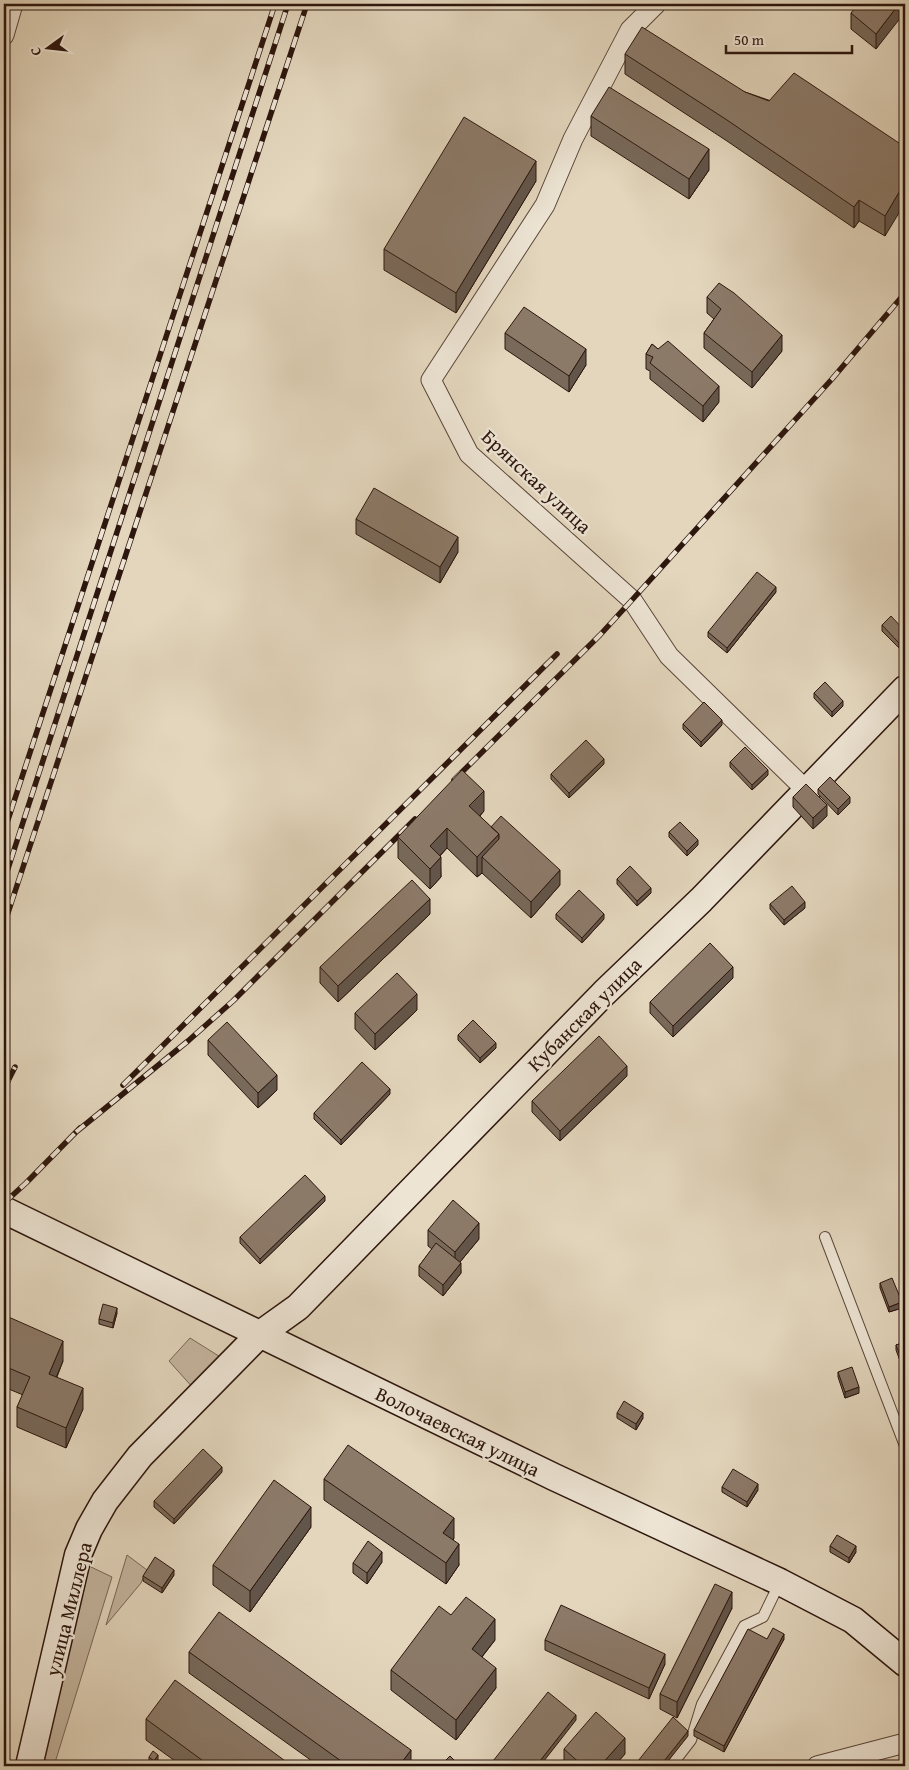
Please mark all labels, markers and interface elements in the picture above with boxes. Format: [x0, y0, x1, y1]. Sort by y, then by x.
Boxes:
north arrow [22, 22, 72, 72]
scale bar [726, 22, 853, 54]
text: 50 m [734, 29, 765, 50]
text: С [25, 45, 46, 58]
street label: Брянская улица [475, 422, 599, 540]
street label: Кубанская улица [520, 950, 648, 1078]
street label: Волочаевская улица [371, 1379, 545, 1484]
street label: улица Миллера [37, 1538, 99, 1680]

